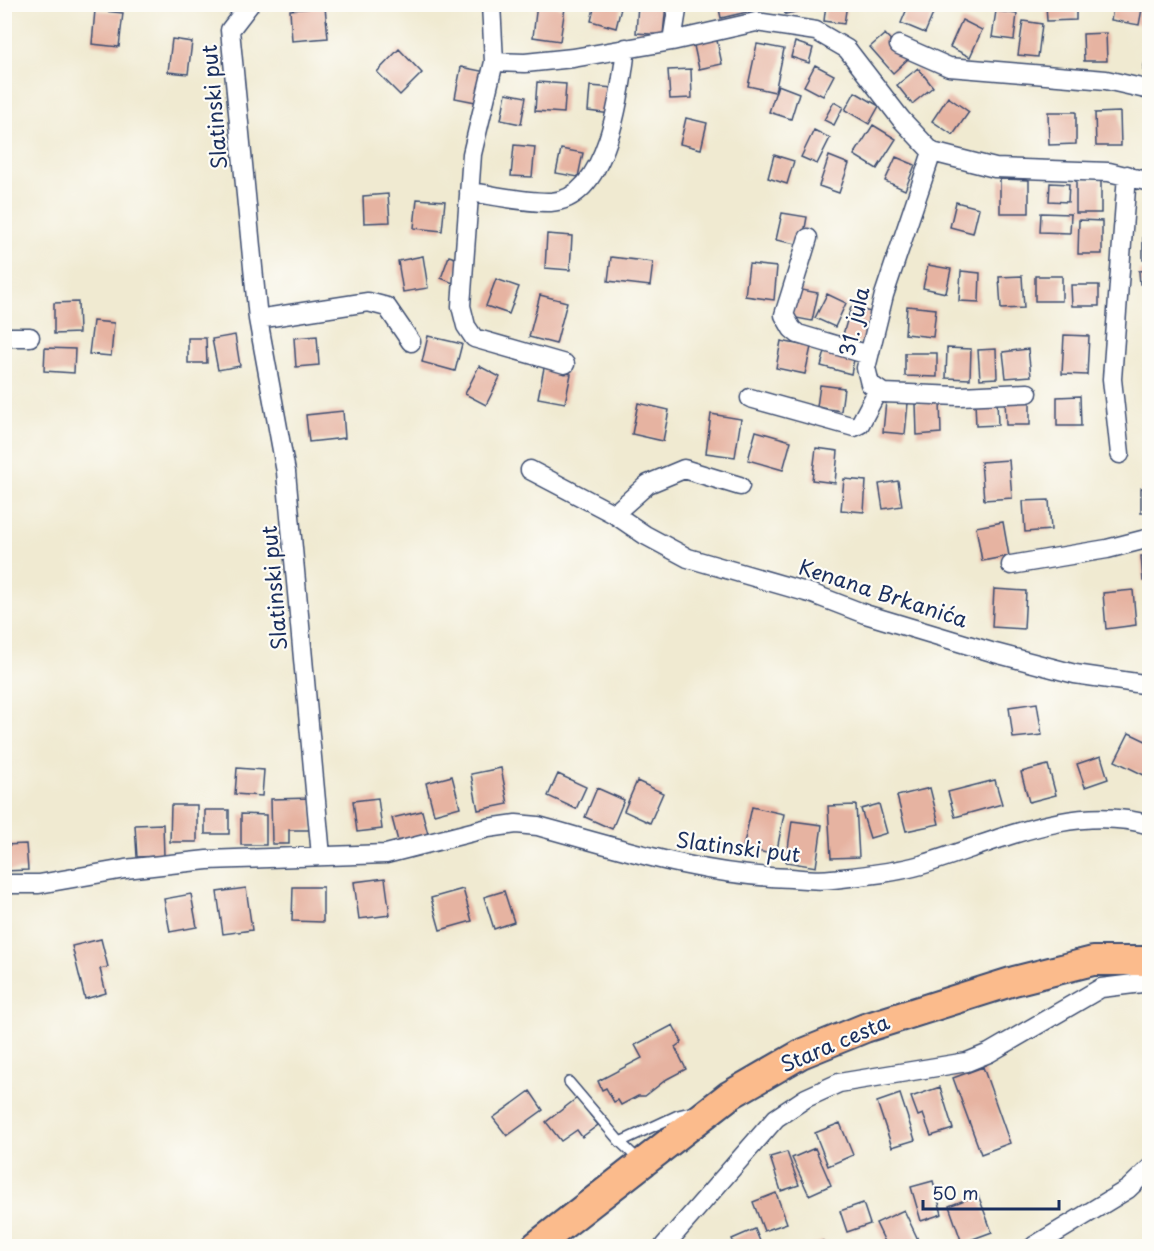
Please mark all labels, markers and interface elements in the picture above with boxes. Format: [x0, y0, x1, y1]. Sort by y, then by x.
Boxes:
street label: Slatinski put [192, 43, 234, 171]
street label: 31. jula [829, 283, 877, 360]
street label: Slatinski put [252, 524, 294, 652]
street label: Kenana Brkanića [795, 550, 973, 635]
street label: Slatinski put [674, 822, 802, 870]
street label: Stara cesta [775, 1004, 895, 1080]
scale bar [923, 1173, 1060, 1211]
text: 50 m [932, 1179, 979, 1206]

